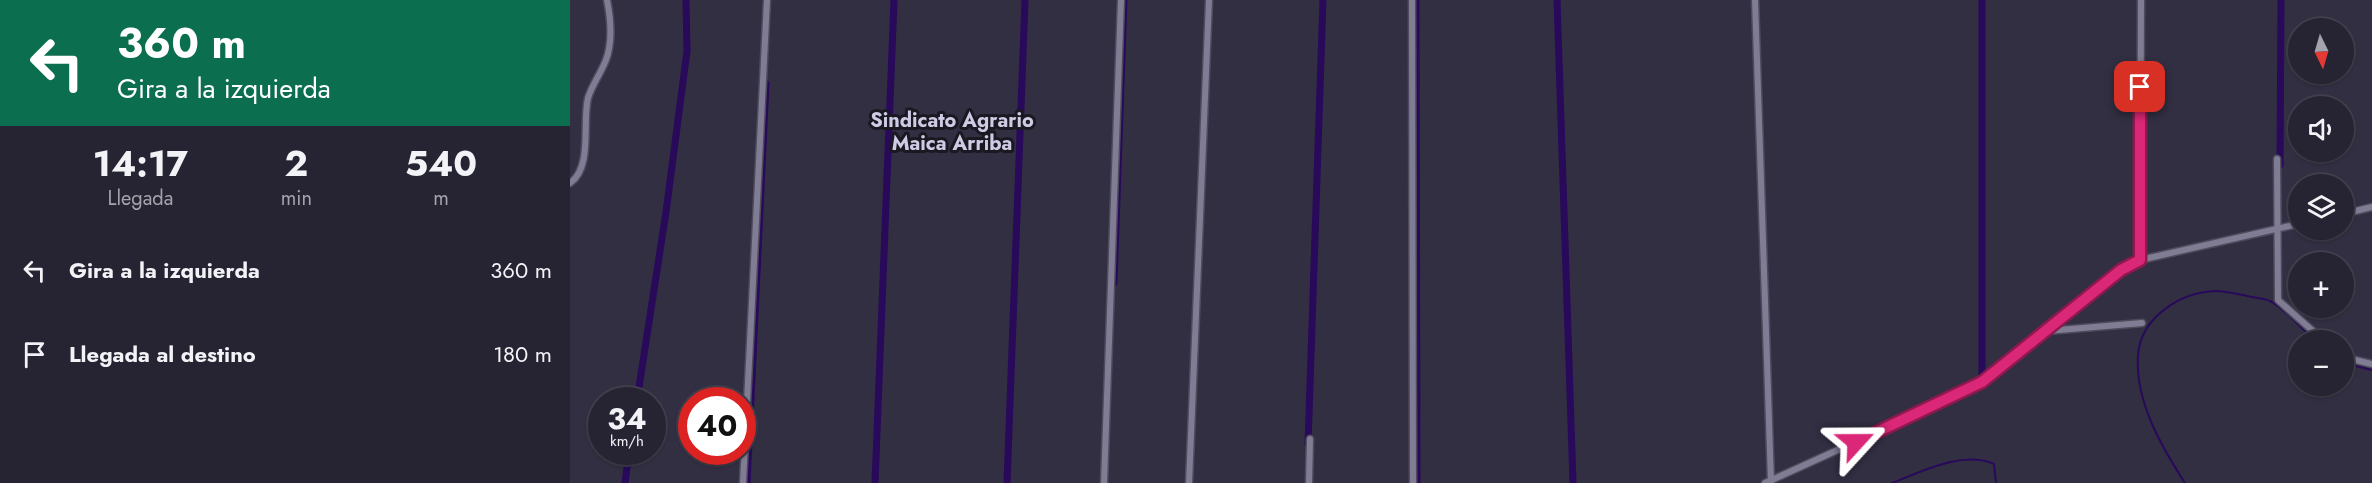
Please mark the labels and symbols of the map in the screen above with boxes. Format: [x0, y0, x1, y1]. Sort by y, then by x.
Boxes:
north arrow [2288, 18, 2354, 84]
pin [2114, 61, 2165, 112]
district label: Sindicato Agrario Maica Arriba [870, 106, 1034, 158]
speed limit sign: 40 [678, 387, 756, 465]
position arrow [1824, 410, 1888, 474]

